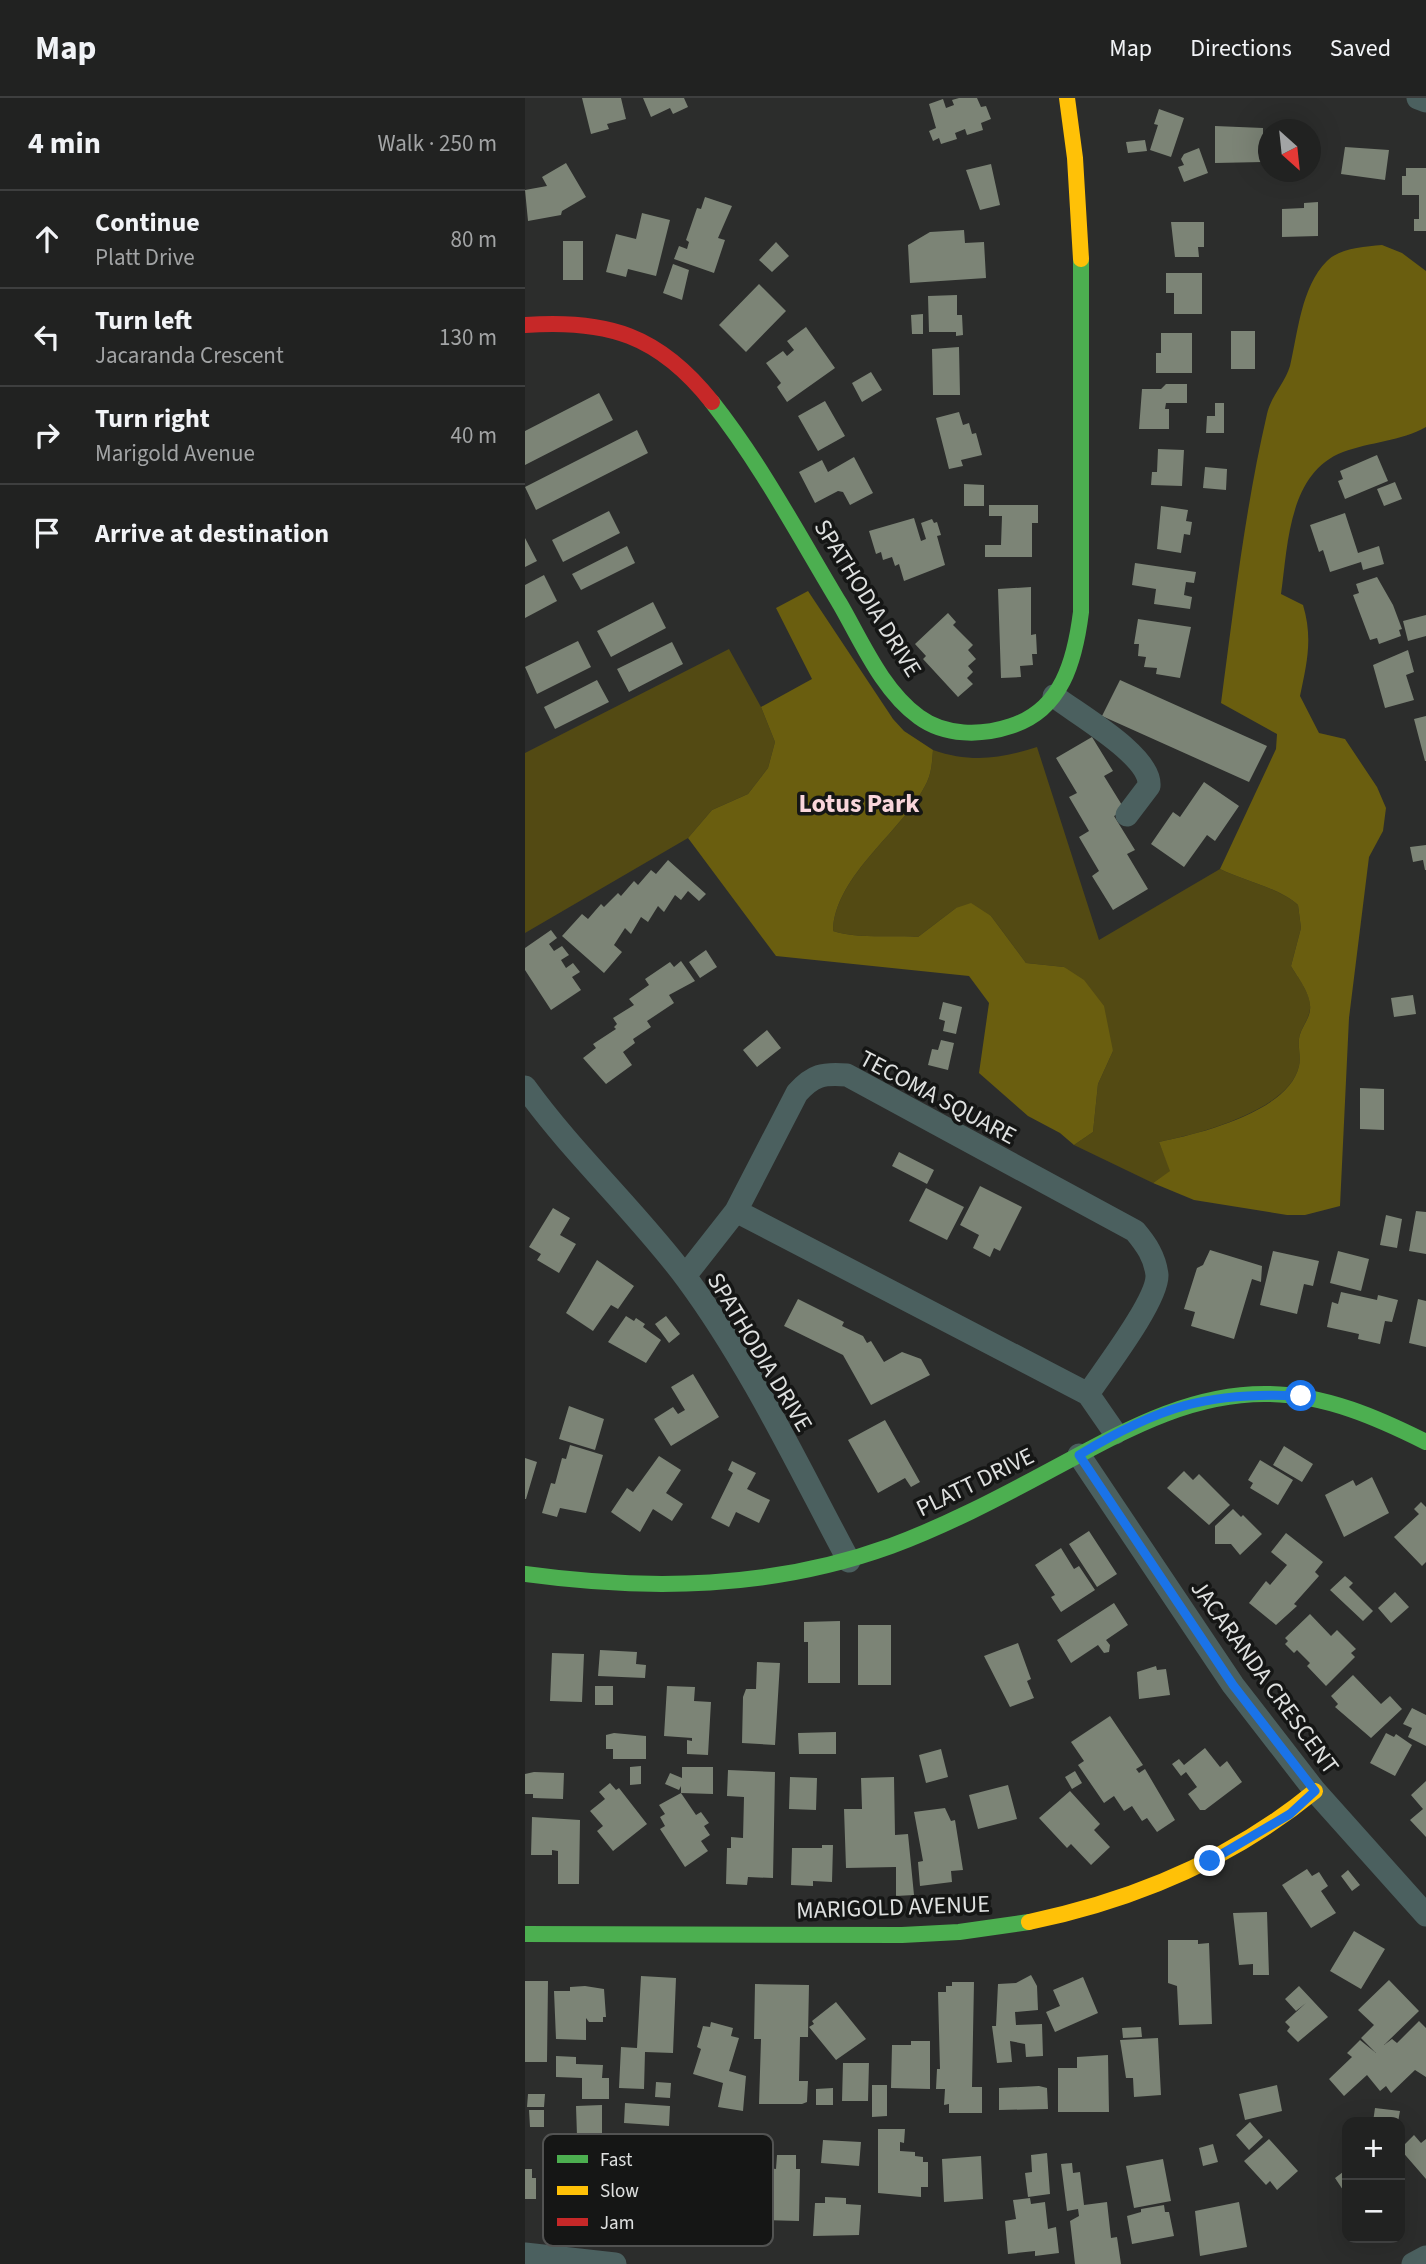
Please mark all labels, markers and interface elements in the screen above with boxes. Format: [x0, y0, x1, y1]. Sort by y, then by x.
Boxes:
text: Map [35, 25, 96, 72]
text: Map [1109, 31, 1152, 66]
text: Directions [1190, 31, 1292, 66]
text: Saved [1330, 31, 1391, 66]
north arrow [1258, 119, 1321, 182]
text: 4 min [28, 122, 101, 165]
text: Walk · 250 m [378, 127, 497, 160]
text: Continue [95, 204, 200, 241]
icon: ahead [28, 220, 66, 258]
text: 80 m [450, 223, 497, 256]
text: Platt Drive [95, 241, 195, 274]
text: Turn left [95, 302, 192, 339]
icon: left [28, 318, 66, 356]
text: 130 m [439, 321, 497, 354]
text: Jacaranda Crescent [95, 339, 284, 372]
text: Turn right [95, 400, 210, 437]
icon: right [28, 416, 66, 454]
text: 40 m [450, 419, 497, 452]
text: Marigold Avenue [95, 437, 255, 470]
street label: SPATHODIA DRIVE [805, 513, 930, 684]
icon: arrive [28, 514, 66, 552]
text: Arrive at destination [95, 515, 329, 552]
district label: Lotus Park [798, 785, 920, 822]
street label: TECOMA SQUARE [853, 1041, 1022, 1153]
street label: SPATHODIA DRIVE [698, 1266, 821, 1438]
route start [1285, 1380, 1316, 1411]
street label: PLATT DRIVE [910, 1439, 1040, 1526]
street label: JACARANDA CRESCENT [1182, 1573, 1347, 1782]
route end [1194, 1845, 1225, 1876]
street label: MARIGOLD AVENUE [796, 1887, 990, 1928]
map controls [1342, 2117, 1405, 2243]
button: + [1342, 2117, 1405, 2180]
legend [543, 2134, 773, 2246]
text: Fast [600, 2147, 633, 2174]
text: Slow [600, 2178, 639, 2205]
button: − [1342, 2180, 1405, 2243]
text: Jam [600, 2210, 634, 2237]

